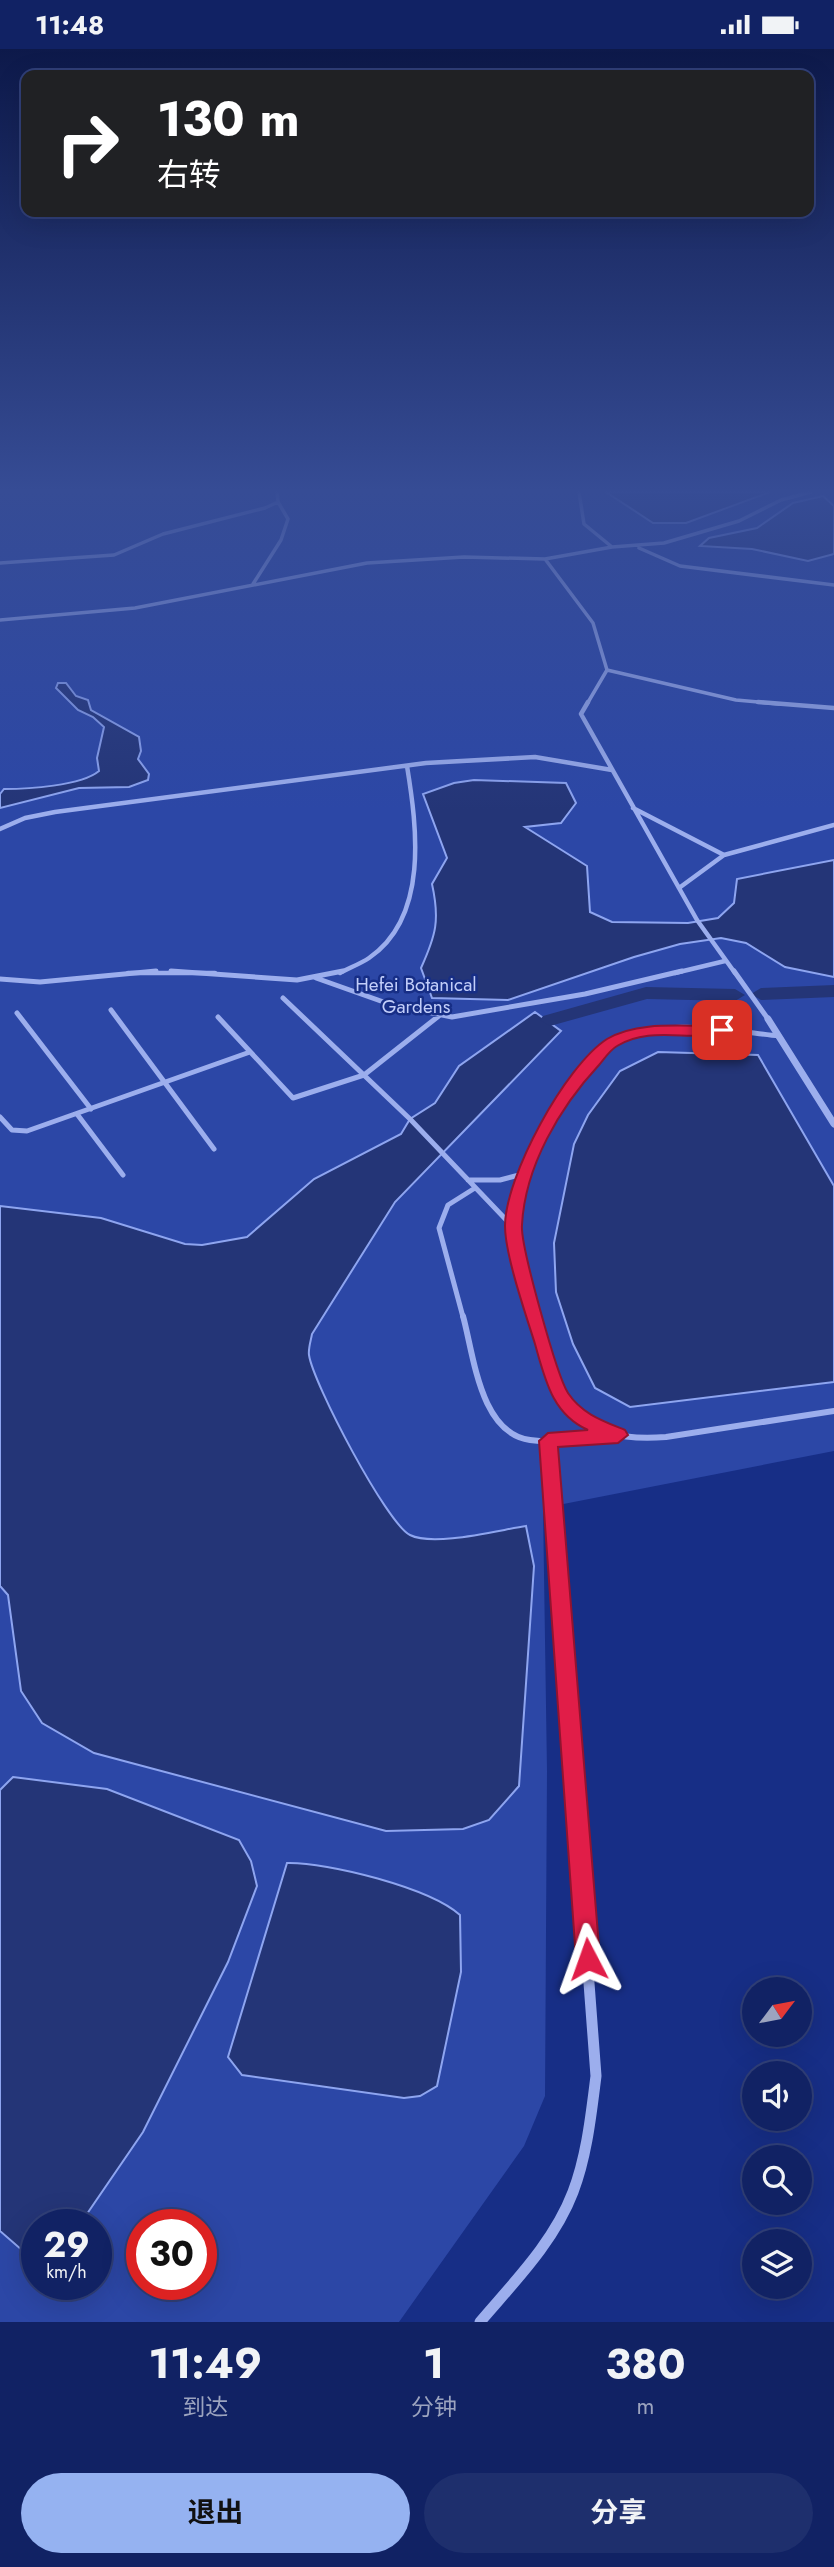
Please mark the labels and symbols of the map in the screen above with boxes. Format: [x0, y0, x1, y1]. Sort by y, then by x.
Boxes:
park label: Hefei Botanical Gardens [355, 971, 477, 1020]
pin [692, 1000, 752, 1060]
position arrow [551, 1922, 625, 1996]
north arrow [742, 1977, 812, 2047]
speed limit sign: 30 [126, 2209, 217, 2300]

